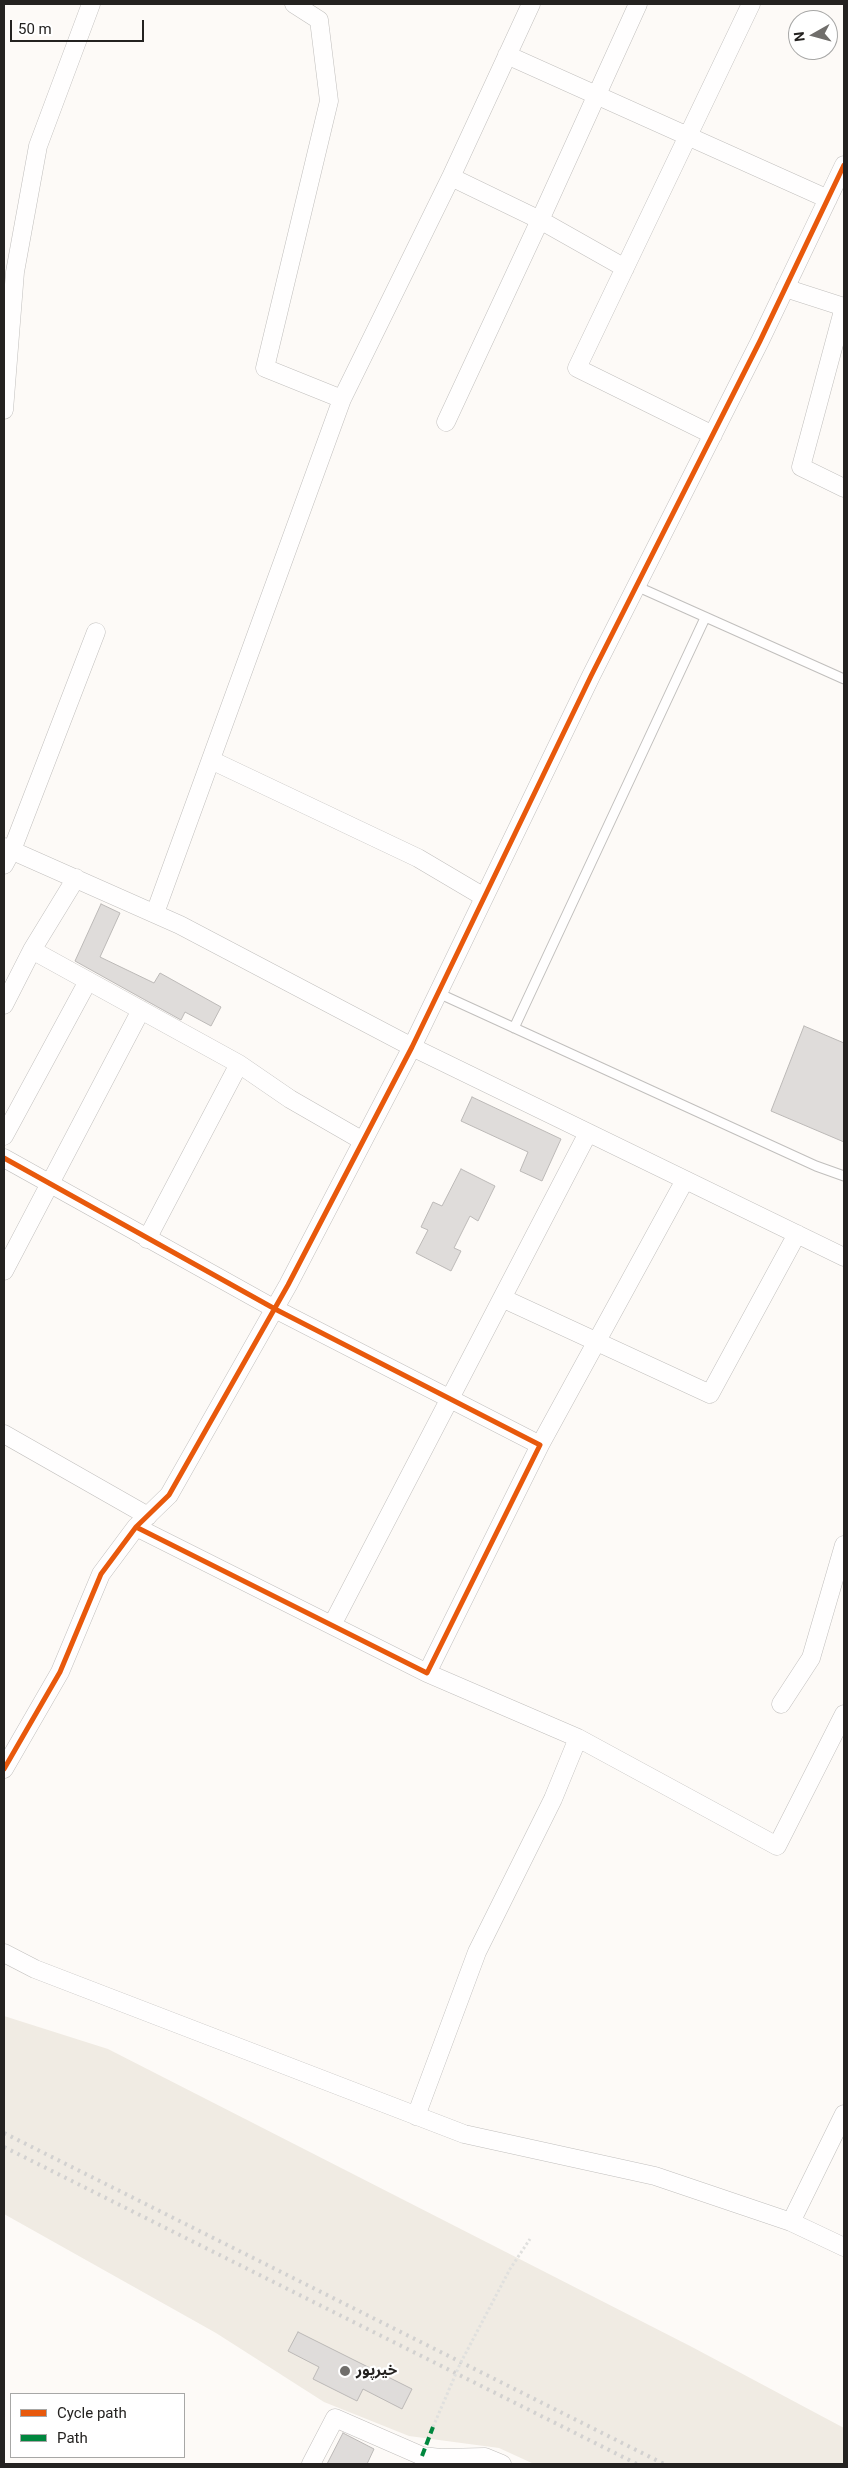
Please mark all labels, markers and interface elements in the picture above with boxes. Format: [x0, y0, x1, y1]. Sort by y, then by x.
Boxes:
scale bar [12, 10, 146, 42]
north arrow [788, 10, 838, 60]
text: 50 m [18, 20, 52, 38]
text: N [791, 31, 808, 43]
place label: خیرپور [356, 2362, 397, 2380]
marker: خیرپور [338, 2364, 352, 2378]
legend [10, 2393, 185, 2458]
text: Cycle path [57, 2404, 127, 2422]
text: Path [57, 2429, 88, 2447]

